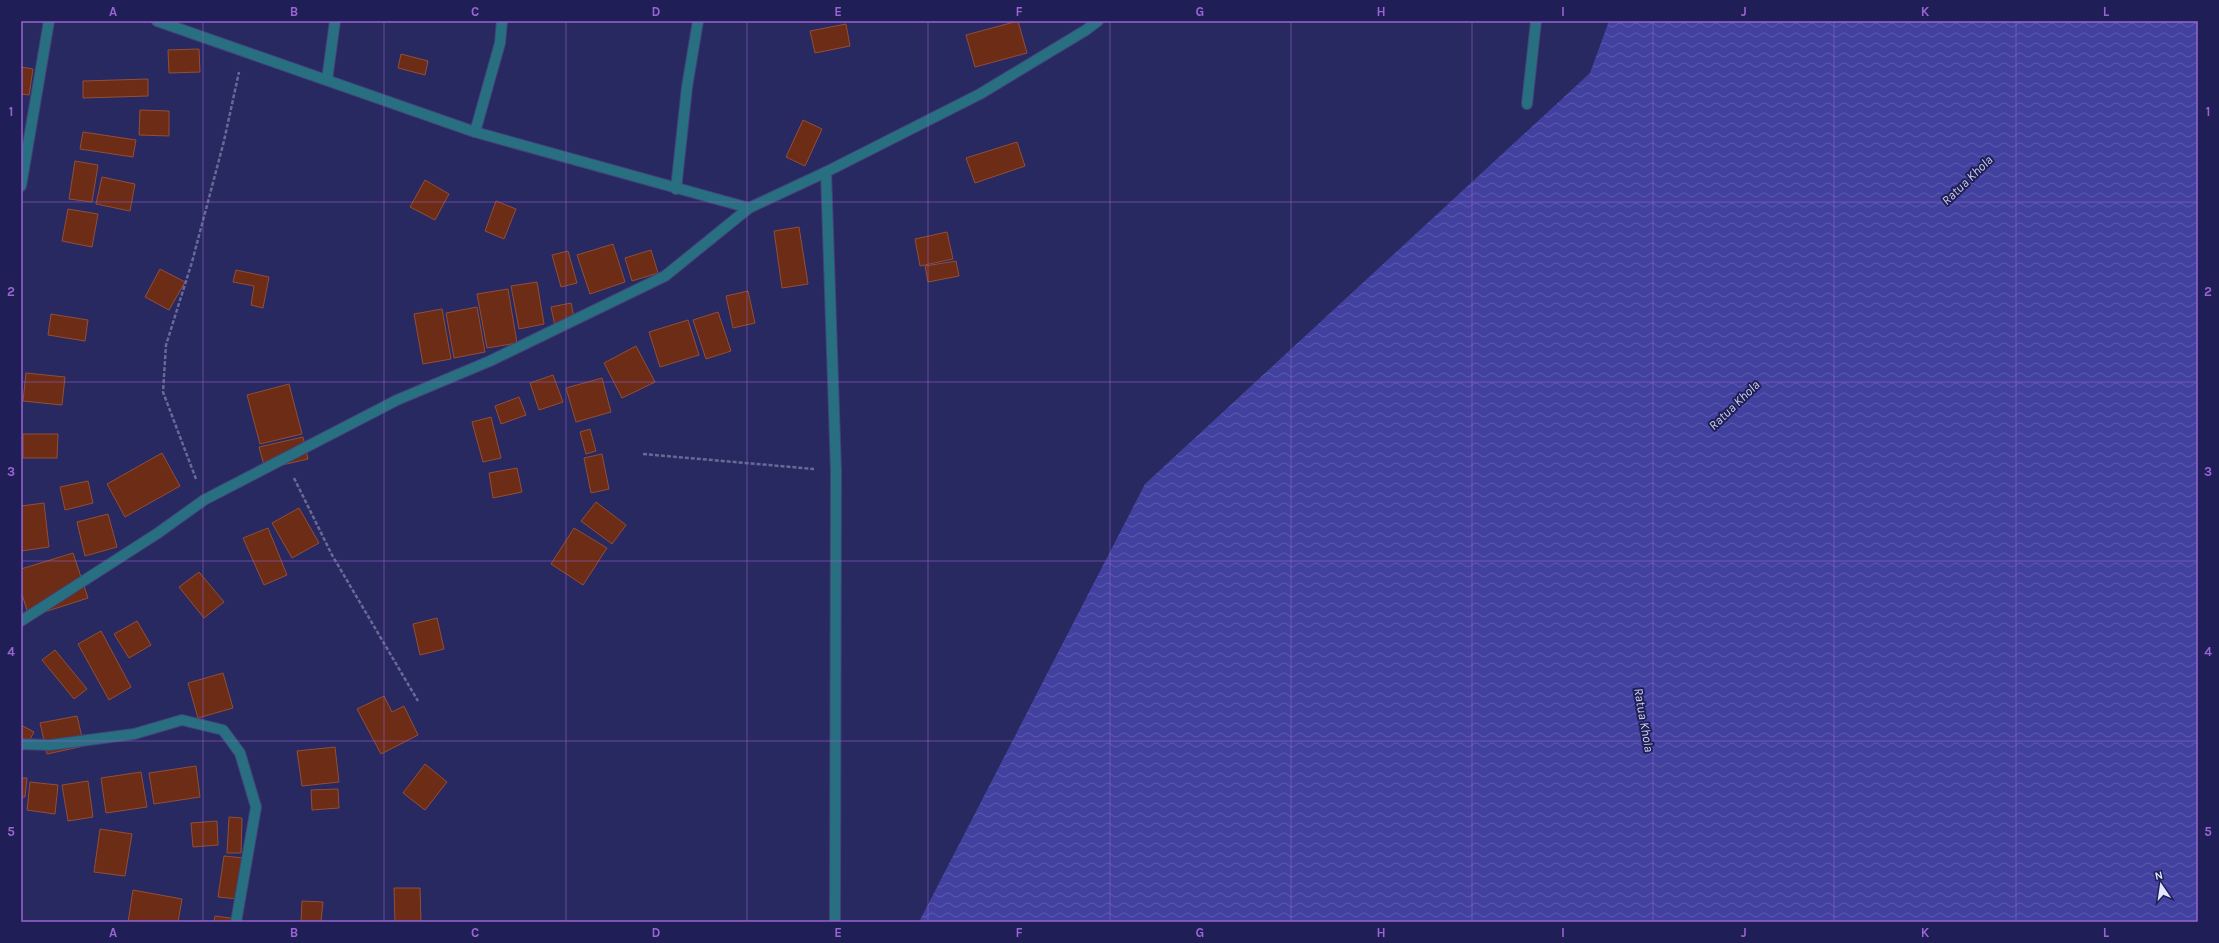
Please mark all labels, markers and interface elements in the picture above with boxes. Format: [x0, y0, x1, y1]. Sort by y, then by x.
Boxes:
text: A [109, 4, 117, 19]
text: B [290, 4, 298, 19]
text: C [471, 4, 479, 19]
text: D [652, 4, 661, 19]
text: E [834, 4, 842, 19]
text: F [1015, 4, 1023, 19]
text: G [1196, 4, 1204, 19]
text: H [1376, 4, 1386, 19]
text: I [1561, 4, 1565, 19]
text: J [1741, 4, 1747, 19]
text: K [1921, 4, 1930, 19]
text: L [2103, 4, 2110, 19]
text: 1 [9, 104, 13, 119]
text: 1 [2206, 104, 2210, 119]
water label: Ratua Khola [1938, 152, 1996, 208]
text: 2 [7, 284, 15, 299]
text: 2 [2204, 284, 2212, 299]
water label: Ratua Khola [1705, 377, 1763, 433]
text: 3 [7, 464, 15, 479]
text: 3 [2204, 464, 2212, 479]
text: 4 [7, 644, 15, 659]
text: 4 [2204, 644, 2212, 659]
water label: Ratua Khola [1631, 687, 1657, 754]
text: 5 [7, 824, 15, 839]
text: 5 [2204, 824, 2212, 839]
north arrow [2141, 865, 2181, 905]
text: N [2154, 869, 2164, 883]
text: A [109, 925, 117, 940]
text: B [290, 925, 298, 940]
text: C [471, 925, 479, 940]
text: D [652, 925, 661, 940]
text: E [834, 925, 842, 940]
text: F [1015, 925, 1023, 940]
text: G [1196, 925, 1204, 940]
text: H [1376, 925, 1386, 940]
text: I [1561, 925, 1565, 940]
text: J [1741, 925, 1747, 940]
text: K [1921, 925, 1930, 940]
text: L [2103, 925, 2110, 940]

